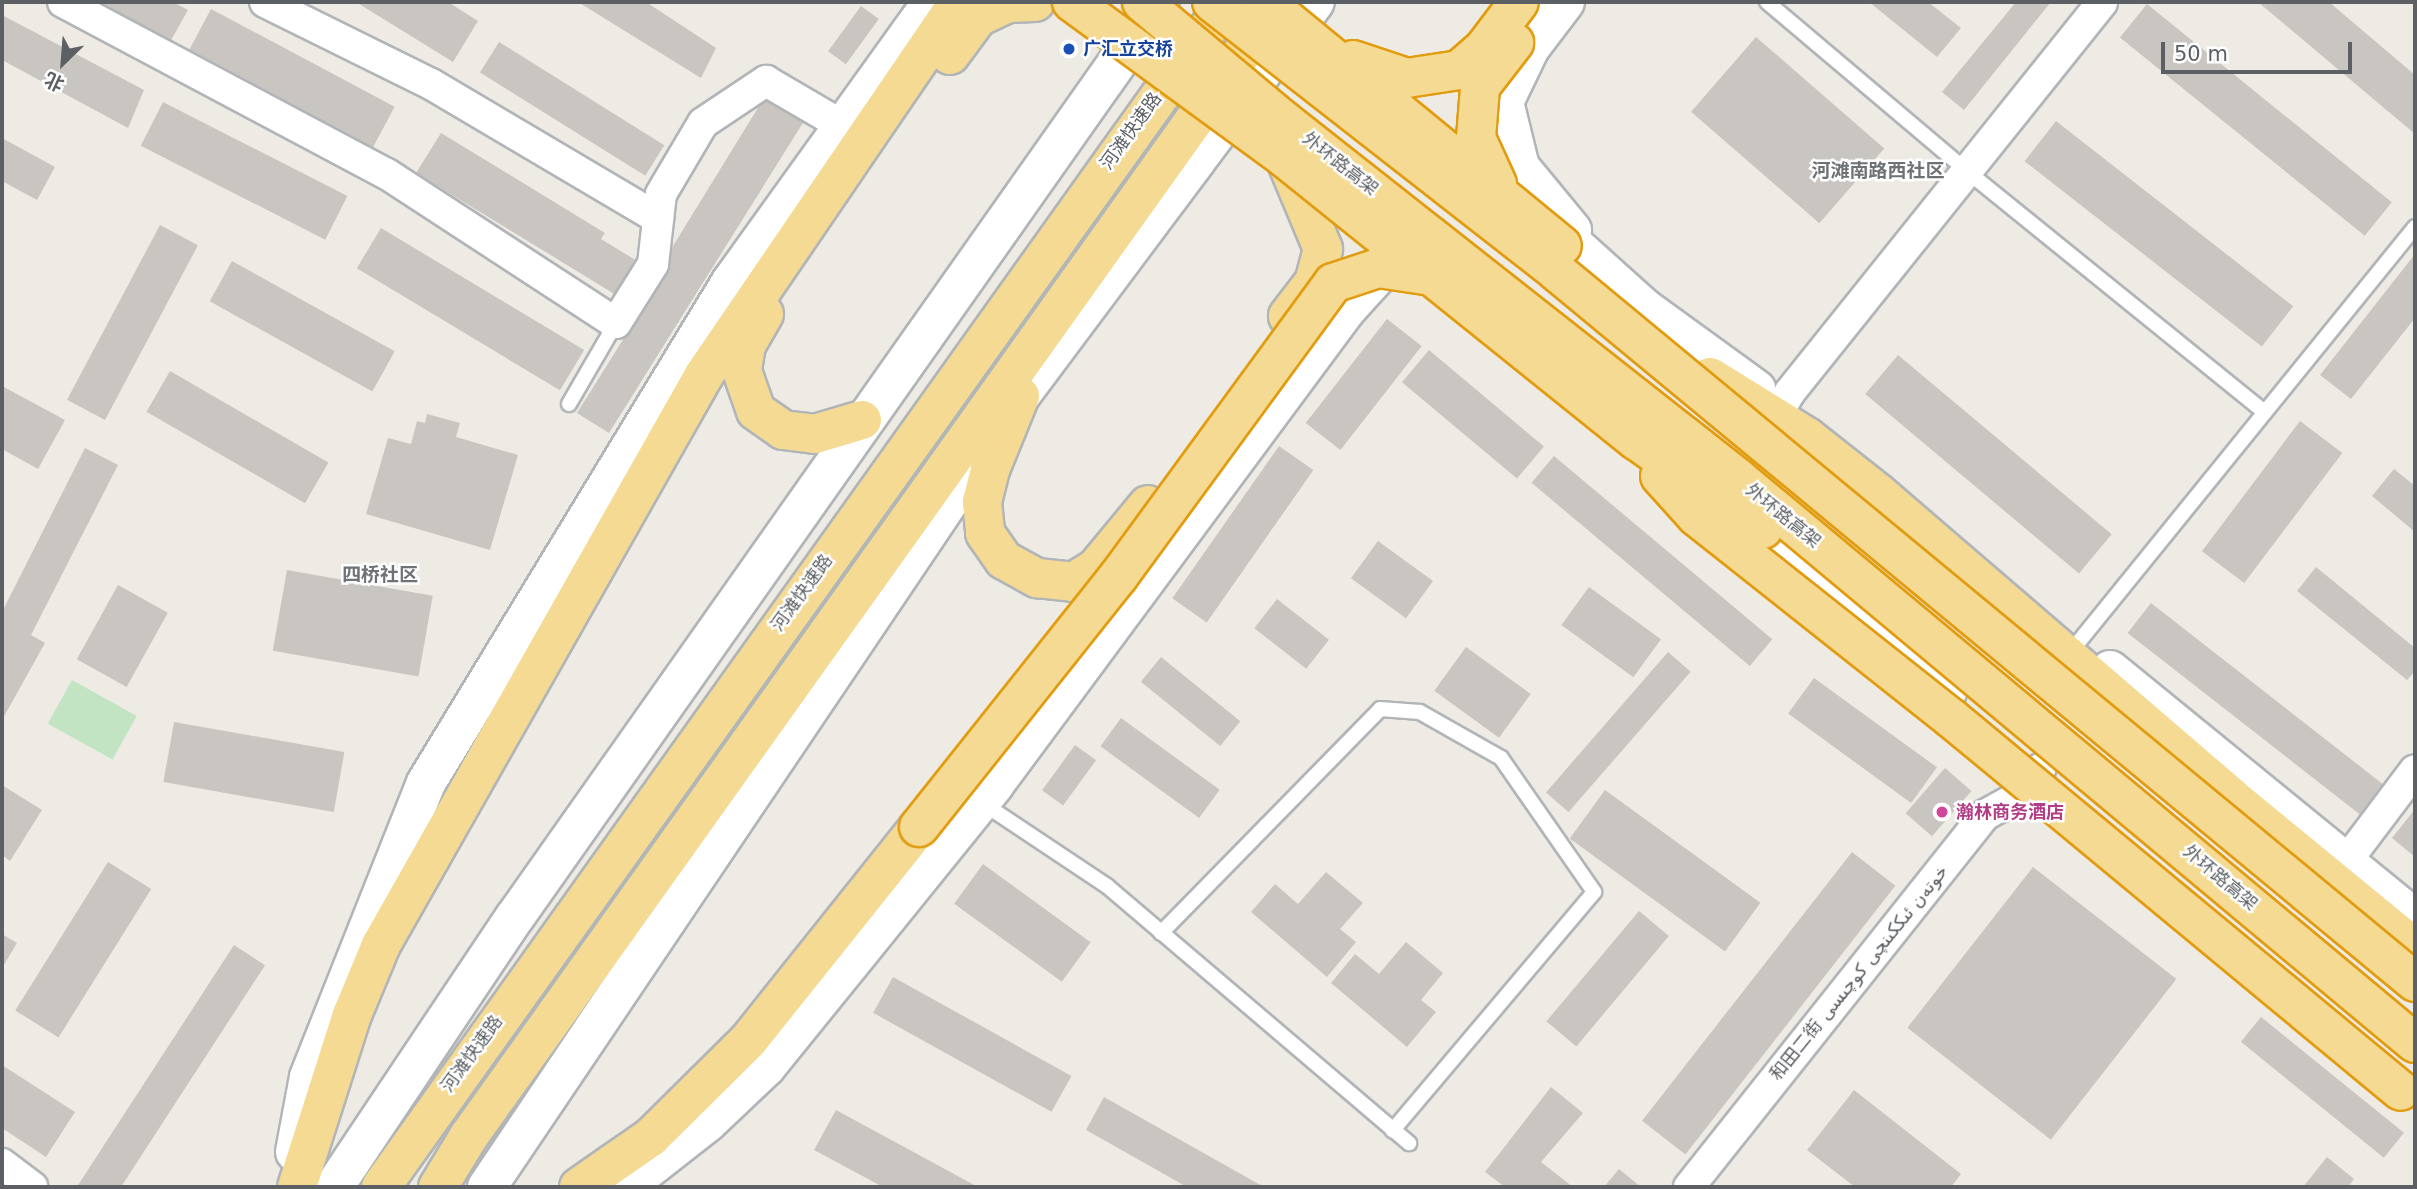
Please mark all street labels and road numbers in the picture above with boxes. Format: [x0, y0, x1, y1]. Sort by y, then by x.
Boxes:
street label: 河滩快速路 [1096, 88, 1166, 174]
street label: 外环路高架 [1298, 128, 1382, 200]
street label: 外环路高架 [1741, 479, 1825, 553]
street label: 河滩快速路 [767, 550, 837, 636]
street label: 外环路高架 [2179, 841, 2261, 915]
street label: 和田二街 خوتەن ئىككىنچى كوچىسى [1765, 861, 1953, 1085]
street label: 河滩快速路 [437, 1011, 507, 1097]

